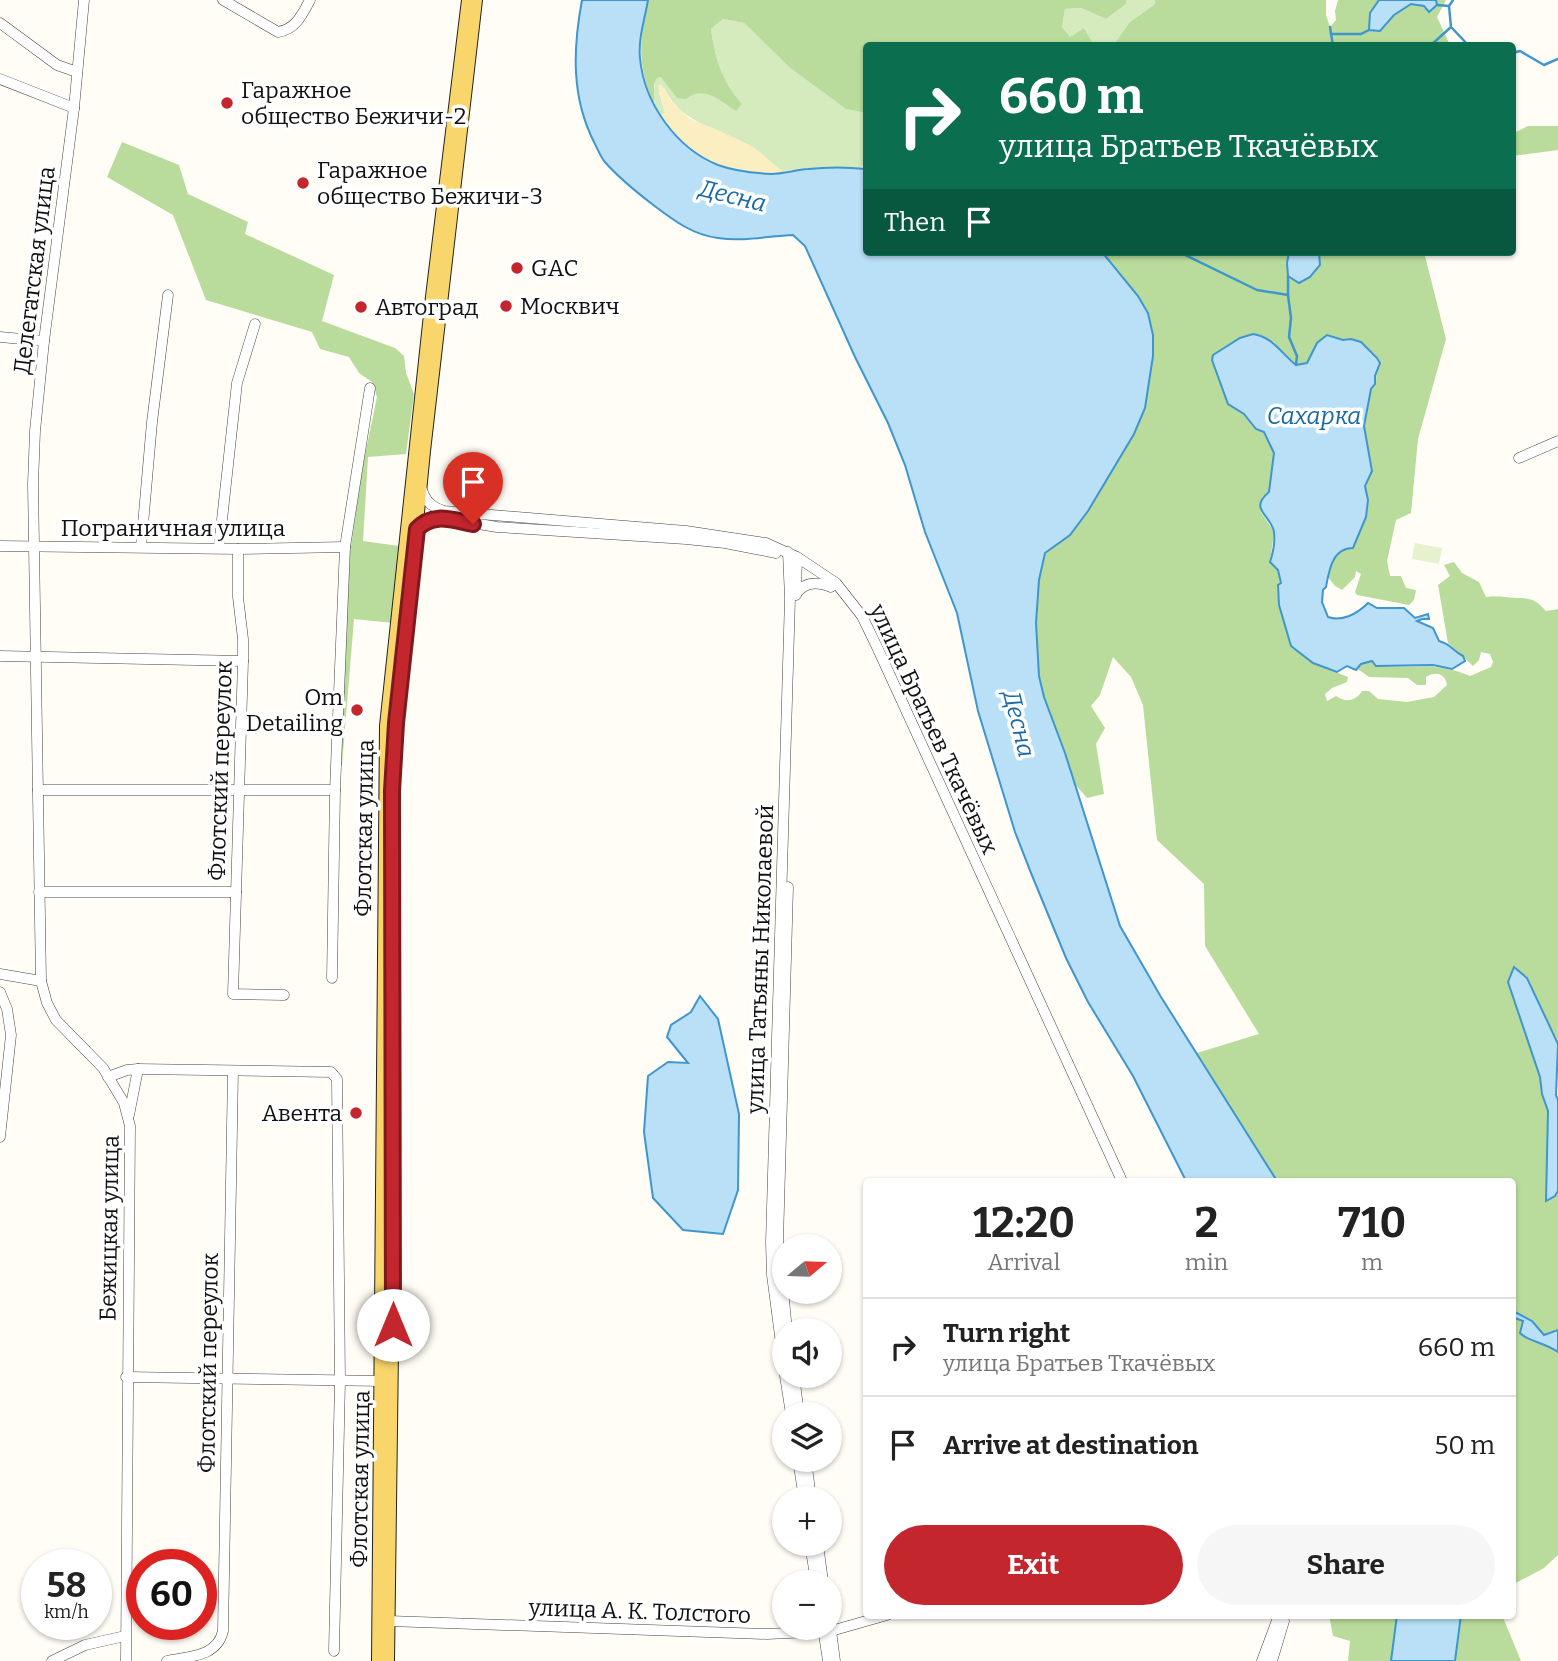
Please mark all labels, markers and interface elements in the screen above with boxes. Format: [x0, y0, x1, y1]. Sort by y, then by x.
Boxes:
text: 660 m [999, 67, 1144, 126]
icon: right [884, 70, 975, 161]
place label: Гаражное общество Бежичи-2 [241, 76, 466, 130]
marker: Гаражное общество Бежичи-2 [219, 95, 235, 111]
text: улица Братьев Ткачёвых [999, 127, 1378, 165]
place label: Гаражное общество Бежичи-3 [317, 156, 543, 210]
street label: Делегатская улица [7, 164, 61, 376]
water label: Десна [695, 174, 769, 218]
marker: Гаражное общество Бежичи-3 [295, 175, 311, 191]
icon: arrive [960, 203, 998, 241]
text: Then [884, 207, 946, 238]
place label: GAC [531, 254, 578, 282]
marker: GAC [509, 260, 525, 276]
place label: Москвич [520, 292, 620, 320]
place label: Автоград [375, 293, 479, 321]
marker: Москвич [498, 298, 514, 314]
marker: Автоград [353, 299, 369, 315]
water label: Сахарка [1267, 402, 1361, 430]
pin [443, 452, 503, 524]
icon: arrive [454, 463, 492, 501]
street label: Пограничная улица [61, 514, 286, 542]
street label: улица Братьев Ткачёвых [863, 599, 1004, 859]
street label: Флотский переулок [202, 660, 238, 882]
place label: Om Detailing [246, 683, 343, 737]
water label: Десна [997, 686, 1041, 760]
marker: Om Detailing [349, 702, 365, 718]
street label: Флотская улица [348, 739, 380, 917]
street label: улица Татьяны Николаевой [741, 804, 779, 1115]
place label: Авента [262, 1099, 342, 1127]
marker: Авента [348, 1105, 364, 1121]
street label: Бежицкая улица [93, 1134, 125, 1321]
text: 12:20 [973, 1198, 1075, 1248]
text: 2 [1195, 1198, 1218, 1248]
text: 710 [1338, 1198, 1406, 1248]
north arrow [772, 1234, 842, 1304]
map controls [772, 1234, 842, 1640]
text: Arrival [987, 1248, 1060, 1276]
text: min [1185, 1248, 1228, 1276]
text: m [1361, 1248, 1383, 1276]
street label: Флотский переулок [192, 1252, 224, 1473]
position arrow [356, 1288, 430, 1362]
button: sound [772, 1318, 842, 1388]
text: Turn right [943, 1318, 1070, 1349]
icon: right [884, 1328, 922, 1366]
text: 660 m [1418, 1332, 1495, 1363]
text: улица Братьев Ткачёвых [943, 1349, 1216, 1377]
street label: Флотская улица [344, 1390, 376, 1568]
button: layers [772, 1402, 842, 1472]
icon: arrive [884, 1426, 922, 1464]
text: Arrive at destination [943, 1430, 1198, 1461]
text: 50 m [1434, 1430, 1495, 1461]
button: + [772, 1486, 842, 1556]
button: Exit [884, 1525, 1183, 1605]
button: Share [1197, 1525, 1495, 1605]
speed limit sign: 60 [126, 1549, 217, 1640]
text: 58 [46, 1564, 87, 1606]
button: − [772, 1570, 842, 1640]
street label: улица А. К. Толстого [527, 1593, 752, 1629]
text: km/h [44, 1601, 89, 1623]

